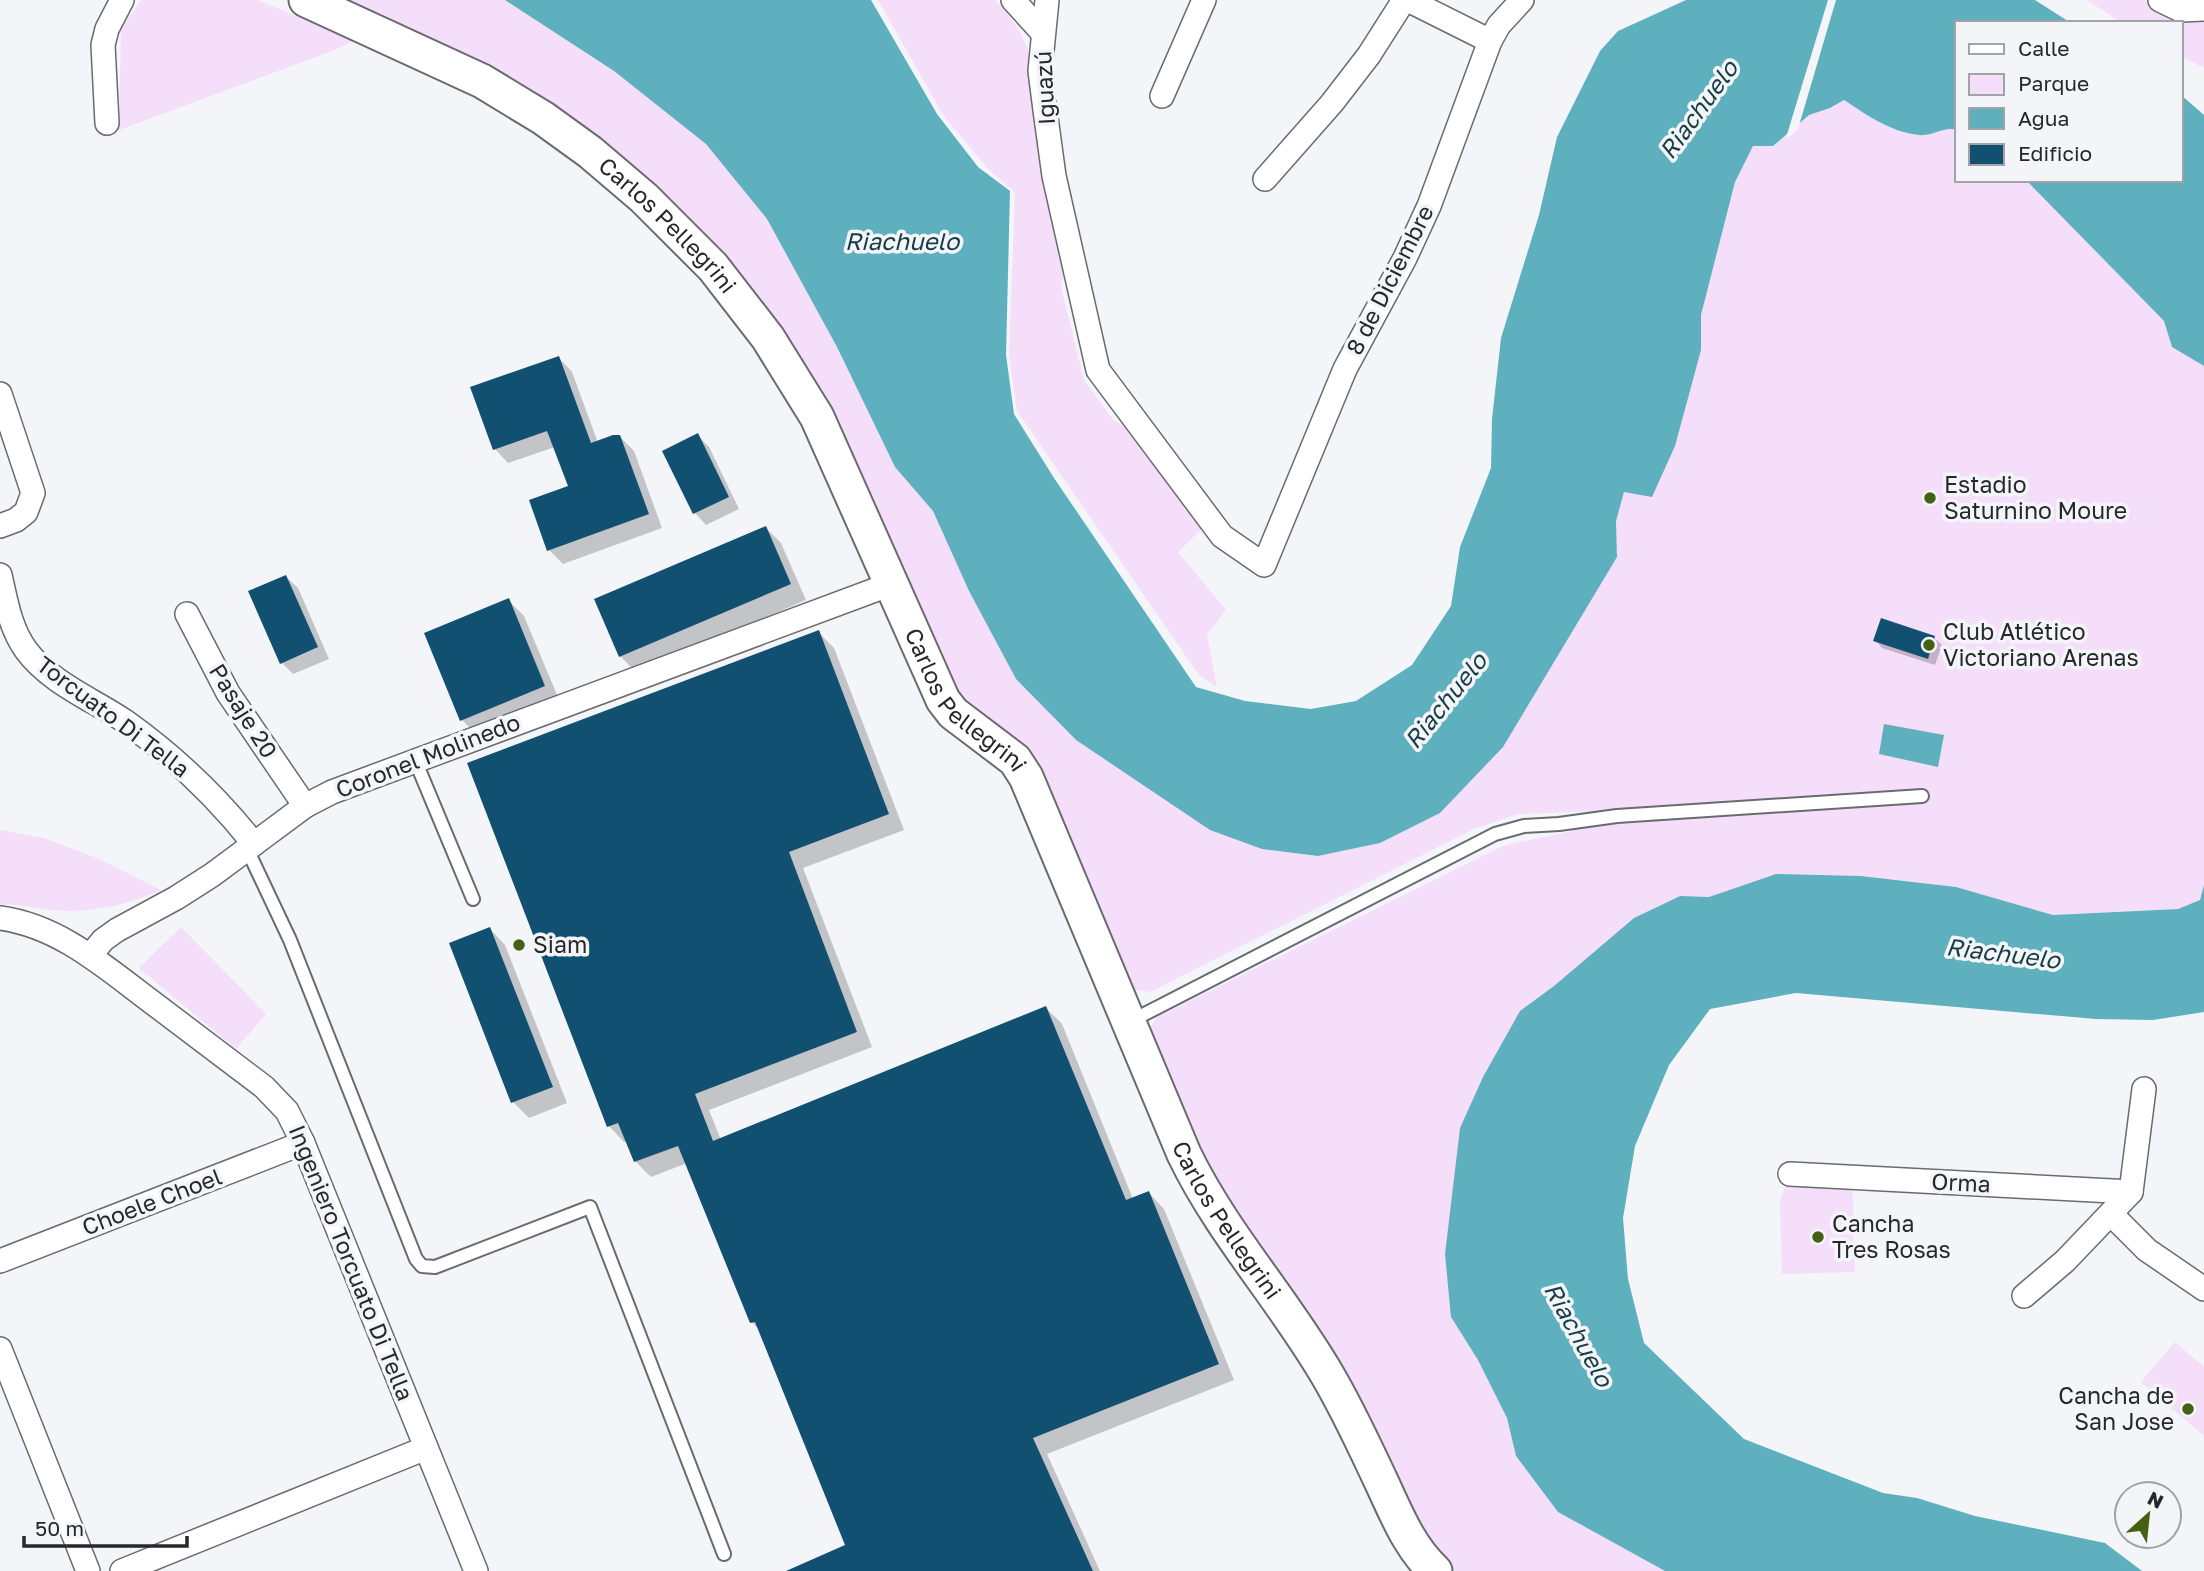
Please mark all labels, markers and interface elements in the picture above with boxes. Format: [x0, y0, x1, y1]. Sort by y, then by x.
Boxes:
legend [1955, 21, 2183, 182]
text: Calle [2018, 35, 2070, 61]
street label: Iguazú [1028, 50, 1060, 126]
water label: Riachuelo [1652, 53, 1744, 164]
text: Parque [2018, 70, 2089, 96]
text: Agua [2018, 105, 2069, 131]
text: Edificio [2018, 140, 2092, 166]
street label: Carlos Pellegrini [594, 151, 743, 298]
street label: 8 de Diciembre [1339, 200, 1439, 359]
water label: Riachuelo [845, 226, 961, 255]
place label: Estadio Saturnino Moure [1944, 470, 2127, 524]
marker: Estadio Saturnino Moure [1922, 490, 1938, 506]
place label: Club Atlético Victoriano Arenas [1943, 617, 2139, 671]
street label: Carlos Pellegrini [900, 623, 1033, 776]
marker: Club Atlético Victoriano Arenas [1921, 637, 1937, 653]
water label: Riachuelo [1398, 645, 1493, 754]
street label: Torcuato Di Tella [32, 650, 195, 783]
street label: Pasaje 20 [204, 658, 284, 763]
street label: Coronel Molinedo [332, 707, 524, 803]
place label: Siam [533, 930, 587, 958]
water label: Riachuelo [1945, 931, 2063, 974]
marker: Siam [511, 937, 527, 953]
street label: Ingeniero Torcuato Di Tella [284, 1121, 420, 1405]
street label: Carlos Pellegrini [1167, 1137, 1288, 1304]
street label: Choele Choel [78, 1162, 225, 1241]
street label: Orma [1931, 1166, 1991, 1198]
place label: Cancha Tres Rosas [1832, 1209, 1951, 1263]
marker: Cancha Tres Rosas [1810, 1229, 1826, 1245]
water label: Riachuelo [1539, 1277, 1621, 1393]
place label: Cancha de San Jose [2058, 1381, 2174, 1435]
marker: Cancha de San Jose [2180, 1401, 2196, 1417]
north arrow [2113, 1480, 2183, 1550]
text: N [2144, 1486, 2168, 1513]
scale bar [24, 1504, 187, 1548]
text: 50 m [35, 1515, 84, 1541]

